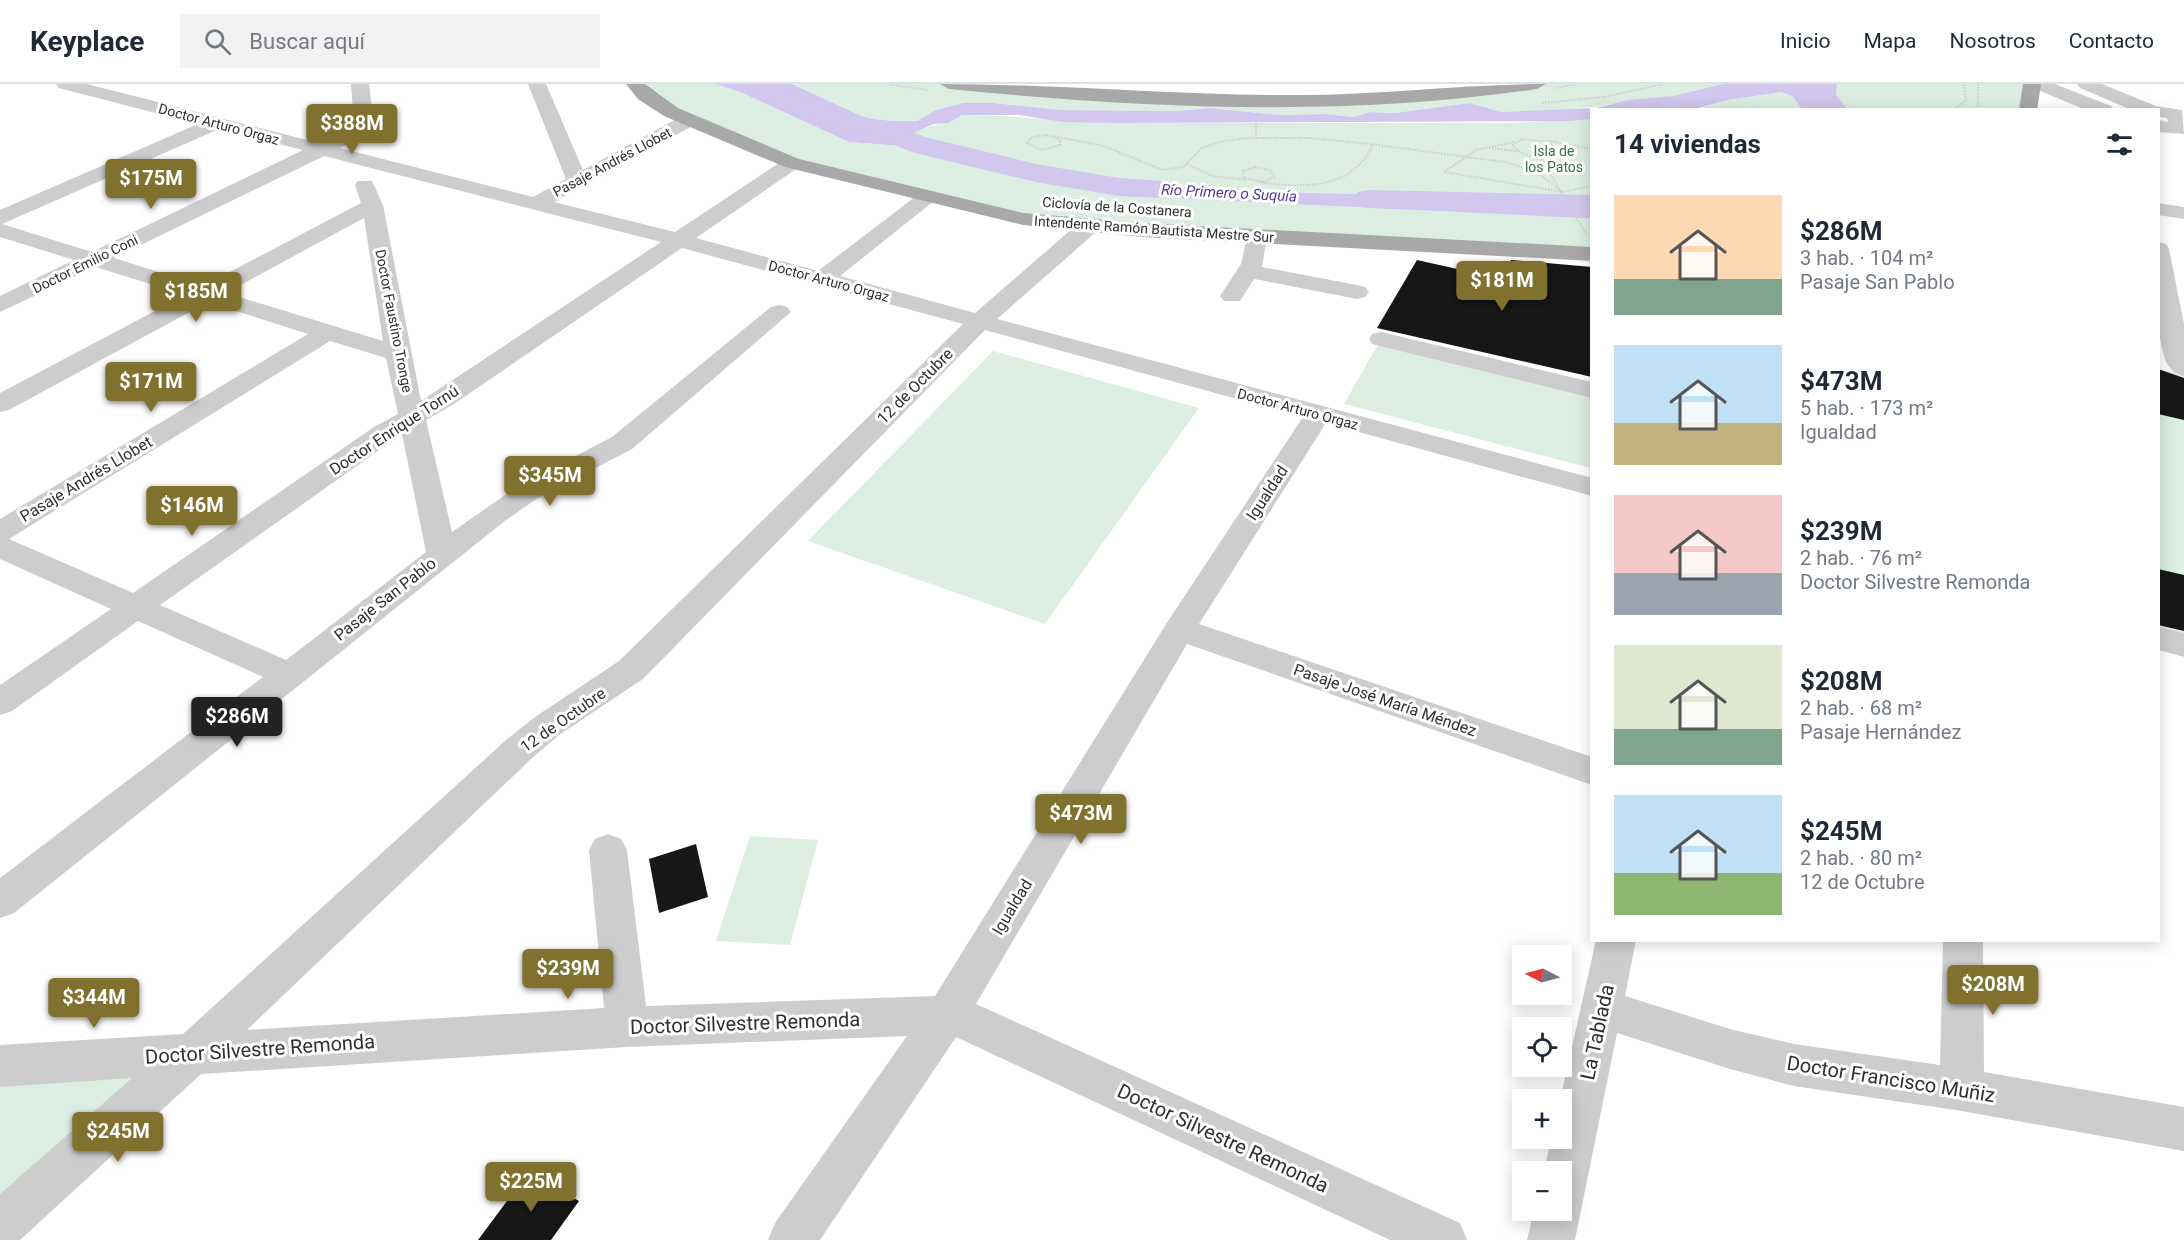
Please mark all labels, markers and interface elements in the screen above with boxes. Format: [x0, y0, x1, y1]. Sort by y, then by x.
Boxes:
search box [180, 14, 600, 68]
text: Keyplace [30, 25, 144, 58]
icon: search [201, 25, 234, 58]
text: Buscar aquí [249, 29, 365, 54]
text: Inicio [1780, 29, 1830, 53]
text: Mapa [1863, 29, 1916, 53]
text: Nosotros [1949, 29, 2036, 53]
text: Contacto [2069, 29, 2154, 53]
street label: Doctor Arturo Orgaz [157, 100, 281, 148]
pin: $388M [310, 104, 394, 155]
text: $388M [320, 111, 384, 135]
street label: Pasaje Andrés Llobet [550, 124, 674, 200]
icon: filters [2103, 128, 2136, 161]
text: 14 viviendas [1614, 129, 1761, 159]
park label: Isla de los Patos [1525, 143, 1583, 175]
pin: $175M [109, 159, 193, 210]
text: $175M [119, 166, 183, 190]
water label: Río Primero o Suquía [1161, 180, 1297, 206]
street label: Ciclovía de la Costanera [1042, 194, 1192, 220]
street label: Intendente Ramón Bautista Mestre Sur [1034, 213, 1275, 245]
text: $286M [1800, 216, 1882, 246]
icon: home [1662, 219, 1734, 291]
street label: Doctor Emilio Coni [30, 232, 140, 296]
text: 3 hab. · 104 m² [1800, 246, 1933, 270]
street label: Doctor Faustino Tronge [372, 248, 416, 394]
street label: Doctor Arturo Orgaz [767, 257, 891, 305]
pin: $181M [1460, 261, 1544, 312]
text: $181M [1470, 268, 1534, 292]
text: Pasaje San Pablo [1800, 270, 1955, 294]
pin: $185M [154, 272, 238, 323]
text: $185M [164, 279, 228, 303]
street label: 12 de Octubre [873, 344, 957, 428]
pin: $171M [109, 362, 193, 413]
text: $473M [1800, 366, 1882, 396]
text: $171M [119, 369, 183, 393]
icon: home [1662, 369, 1734, 441]
street label: Doctor Enrique Tornú [326, 381, 462, 479]
street label: Doctor Arturo Orgaz [1236, 385, 1360, 433]
text: 5 hab. · 173 m² [1800, 396, 1933, 420]
text: Igualdad [1800, 420, 1877, 444]
street label: Pasaje Andrés Llobet [17, 432, 155, 526]
pin: $345M [508, 456, 592, 507]
street label: Igualdad [1242, 462, 1292, 524]
text: $345M [518, 463, 582, 487]
pin: $146M [150, 486, 234, 537]
text: $146M [160, 493, 224, 517]
text: $239M [1800, 516, 1882, 546]
icon: home [1662, 519, 1734, 591]
text: 2 hab. · 76 m² [1800, 546, 1922, 570]
street label: Pasaje San Pablo [330, 553, 440, 645]
text: Doctor Silvestre Remonda [1800, 570, 2030, 594]
street label: Pasaje José María Méndez [1291, 660, 1479, 740]
text: $208M [1800, 666, 1882, 696]
icon: home [1662, 669, 1734, 741]
street label: 12 de Octubre [517, 684, 609, 756]
text: 2 hab. · 68 m² [1800, 696, 1922, 720]
pin: $286M [195, 697, 279, 748]
text: $286M [205, 704, 269, 728]
text: Pasaje Hernández [1800, 720, 1961, 744]
pin: $473M [1039, 794, 1123, 845]
text: $473M [1049, 801, 1113, 825]
text: $245M [1800, 816, 1882, 846]
icon: home [1662, 819, 1734, 891]
text: 2 hab. · 80 m² [1800, 846, 1922, 870]
text: 12 de Octubre [1800, 870, 1925, 894]
street label: Igualdad [988, 876, 1036, 938]
north arrow [1512, 945, 1572, 1005]
map controls [1512, 945, 1572, 1221]
pin: $239M [526, 949, 610, 1000]
text: $239M [536, 956, 600, 980]
pin: $208M [1951, 965, 2035, 1016]
text: $208M [1961, 972, 2025, 996]
pin: $344M [52, 978, 136, 1029]
street label: La Tablada [1575, 982, 1619, 1082]
text: $344M [62, 985, 126, 1009]
street label: Doctor Silvestre Remonda [629, 1007, 861, 1039]
button: locate [1512, 1017, 1572, 1077]
street label: Doctor Silvestre Remonda [144, 1029, 376, 1069]
street label: Doctor Francisco Muñiz [1785, 1051, 1997, 1107]
street label: Doctor Silvestre Remonda [1114, 1078, 1332, 1198]
button: + [1512, 1089, 1572, 1149]
pin: $245M [76, 1112, 160, 1163]
text: $245M [86, 1119, 150, 1143]
button: − [1512, 1161, 1572, 1221]
pin: $225M [489, 1162, 573, 1213]
text: $225M [499, 1169, 563, 1193]

